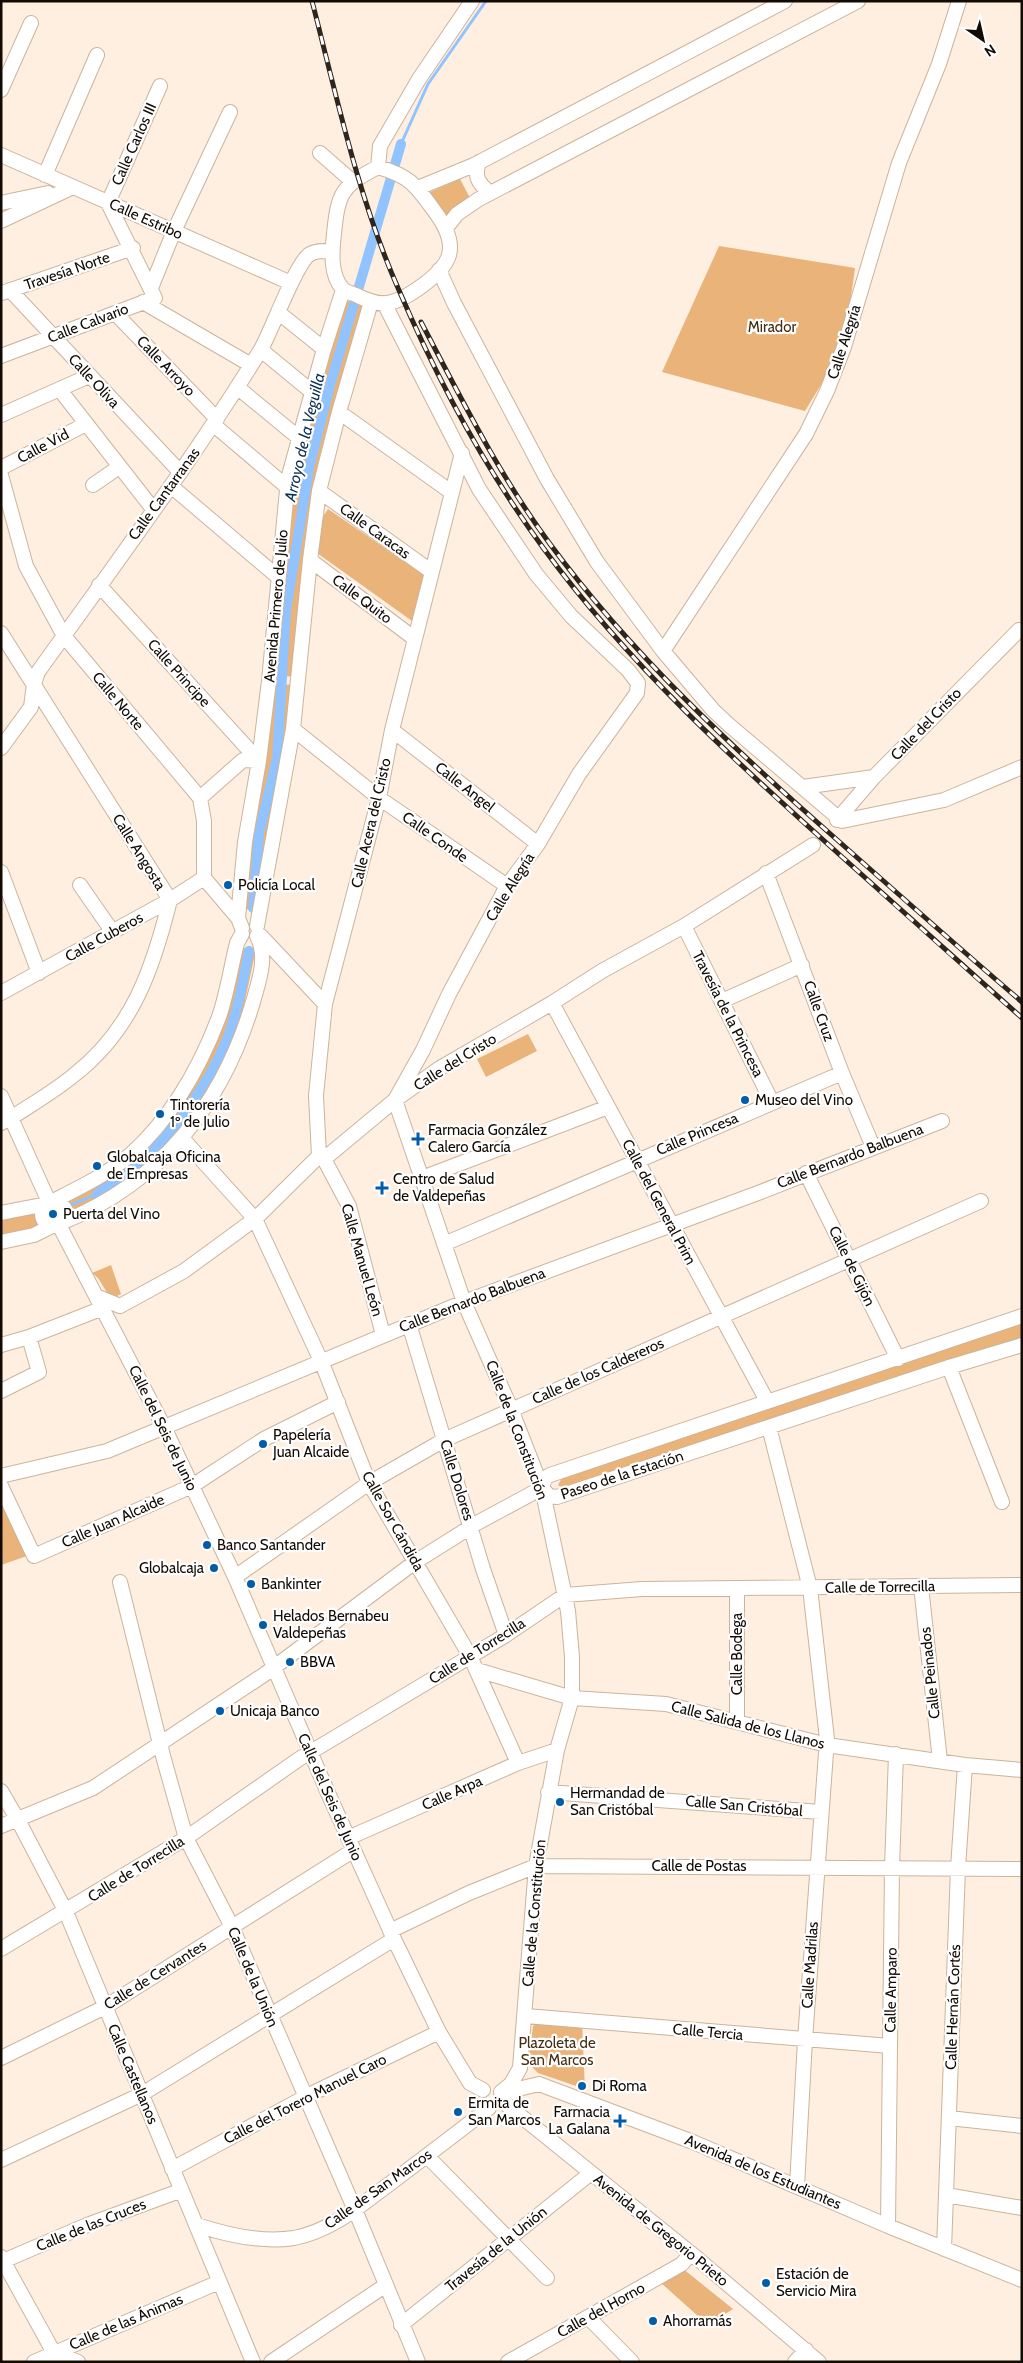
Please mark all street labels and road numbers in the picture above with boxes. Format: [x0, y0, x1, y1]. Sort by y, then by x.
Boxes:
street label: Calle Carlos III [108, 100, 160, 188]
street label: Calle Estribo [106, 195, 186, 243]
street label: Travesía Norte [22, 248, 112, 294]
street label: Calle Calvario [45, 299, 131, 347]
street label: Calle Alegría [823, 302, 865, 382]
street label: Calle Arroyo [133, 332, 199, 400]
street label: Calle Oliva [65, 350, 124, 412]
street label: Calle Vid [14, 425, 72, 467]
street label: Calle Cantarranas [124, 444, 204, 544]
street label: Calle Caracas [336, 499, 414, 563]
street label: Avenida Primero de Julio [260, 529, 292, 683]
street label: Calle Quito [329, 571, 395, 627]
street label: Calle Principe [144, 635, 214, 711]
street label: Calle Norte [88, 668, 148, 734]
street label: Calle del Cristo [887, 684, 965, 764]
street label: Calle Acera del Cristo [347, 756, 395, 890]
street label: Calle Angel [432, 758, 499, 816]
street label: Calle Conde [399, 808, 472, 866]
street label: Calle Angosta [108, 811, 170, 894]
street label: Calle Alegría [482, 849, 539, 925]
street label: Calle Cuberos [62, 908, 146, 966]
street label: Travesía de la Princesa [688, 948, 768, 1081]
street label: Calle Cruz [800, 978, 838, 1044]
street label: Calle del Cristo [410, 1029, 500, 1095]
street label: Calle Princesa [653, 1108, 741, 1159]
street label: Calle Bernardo Balbuena [774, 1120, 926, 1192]
street label: Calle del General Prim [618, 1136, 700, 1268]
street label: Calle Manuel León [337, 1202, 387, 1318]
street label: Calle de Gijón [825, 1223, 879, 1309]
street label: Calle Bernardo Balbuena [396, 1264, 548, 1336]
street label: Calle de los Caldereros [529, 1334, 667, 1408]
street label: Calle de la Constitución [482, 1358, 552, 1502]
street label: Calle del Seis de Junio [125, 1362, 201, 1494]
street label: Calle Dolores [436, 1437, 478, 1523]
street label: Paseo de la Estación [558, 1447, 686, 1503]
street label: Calle Sor Cándida [358, 1468, 428, 1575]
street label: Calle Juan Alcaide [59, 1490, 168, 1552]
street label: Calle de Torrecilla [825, 1577, 936, 1597]
street label: Calle Bodega [728, 1612, 746, 1695]
street label: Calle de Torrecilla [426, 1614, 529, 1688]
street label: Calle Peinados [916, 1626, 944, 1720]
street label: Calle Salida de los Llanos [669, 1697, 827, 1753]
street label: Calle del Seis de Junio [294, 1731, 366, 1863]
street label: Calle Arpa [419, 1771, 486, 1814]
street label: Calle San Cristóbal [685, 1792, 804, 1820]
street label: Calle de Torrecilla [85, 1832, 188, 1906]
street label: Calle de la Constitución [519, 1839, 549, 1987]
street label: Calle de Postas [651, 1857, 747, 1875]
street label: Calle Madrilas [798, 1921, 822, 2009]
street label: Calle de la Unión [224, 1924, 282, 2030]
street label: Calle de Cervantes [101, 1936, 209, 2014]
street label: Calle Hernán Cortés [942, 1944, 964, 2070]
street label: Calle Amparo [881, 1947, 901, 2033]
street label: Calle Tercia [672, 2020, 745, 2044]
street label: Calle Castellanos [104, 2021, 162, 2127]
street label: Calle del Torero Manuel Caro [221, 2050, 389, 2148]
street label: Avenida de los Estudiantes [682, 2131, 844, 2213]
street label: Calle de San Marcos [321, 2145, 435, 2233]
street label: Avenida de Gregorio Prieto [590, 2170, 732, 2290]
street label: Calle de las Cruces [34, 2195, 148, 2255]
street label: Travesía de la Unión [442, 2203, 550, 2295]
street label: Calle del Horno [554, 2279, 648, 2341]
street label: Calle de las Ánimas [66, 2289, 185, 2354]

